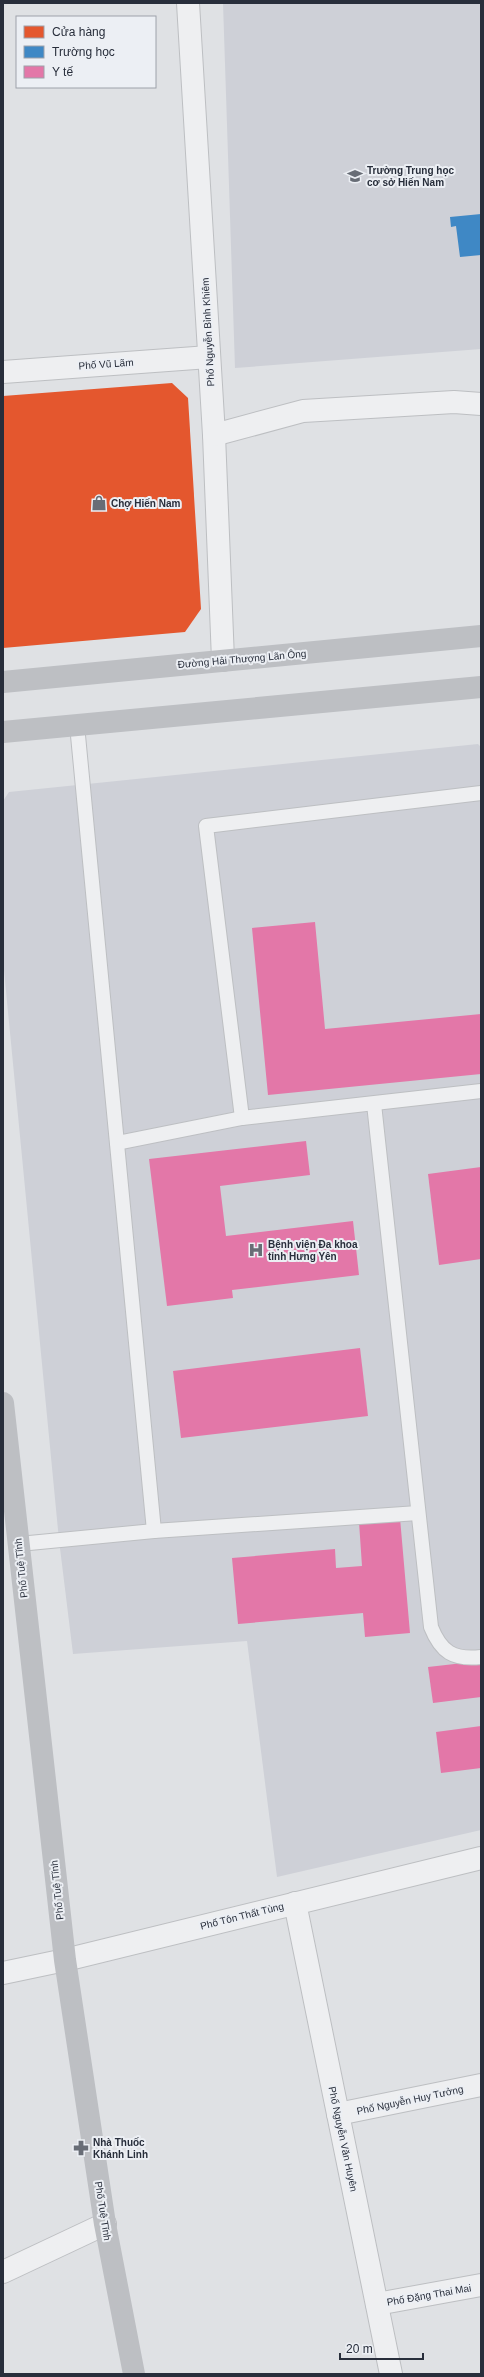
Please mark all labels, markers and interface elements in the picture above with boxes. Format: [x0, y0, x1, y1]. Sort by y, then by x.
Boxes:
legend [16, 16, 156, 88]
text: Cửa hàng [52, 25, 105, 39]
text: Trường học [52, 45, 115, 59]
text: Y tế [52, 65, 73, 79]
place label: Trường Trung học cơ sở Hiến Nam [367, 165, 455, 188]
school or university icon: Trường Trung học cơ sở Hiến Nam [346, 167, 364, 185]
street label: Phố Nguyễn Bỉnh Khiêm [199, 277, 216, 387]
street label: Phố Vũ Lãm [78, 357, 134, 371]
shop icon: Chợ Hiến Nam [90, 494, 108, 512]
place label: Chợ Hiến Nam [111, 498, 180, 510]
street label: Đường Hải Thượng Lãn Ông [177, 647, 307, 670]
place label: Bệnh viện Đa khoa tỉnh Hưng Yên [268, 1239, 358, 1262]
hospital icon: Bệnh viện Đa khoa tỉnh Hưng Yên [247, 1241, 265, 1259]
street label: Phố Tuệ Tĩnh [12, 1538, 30, 1598]
street label: Phố Tuệ Tĩnh [48, 1860, 66, 1920]
street label: Phố Tôn Thất Tùng [199, 1900, 285, 1932]
street label: Phố Nguyễn Huy Tưởng [355, 2082, 464, 2117]
street label: Phố Nguyễn Văn Huyên [326, 2085, 361, 2193]
place label: Nhà Thuốc Khánh Linh [93, 2137, 148, 2160]
pharmacy icon: Nhà Thuốc Khánh Linh [72, 2139, 90, 2157]
street label: Phố Tuệ Tĩnh [93, 2181, 113, 2241]
street label: Phố Đặng Thai Mai [386, 2282, 472, 2308]
scale bar [340, 2335, 423, 2361]
text: 20 m [346, 2342, 373, 2356]

